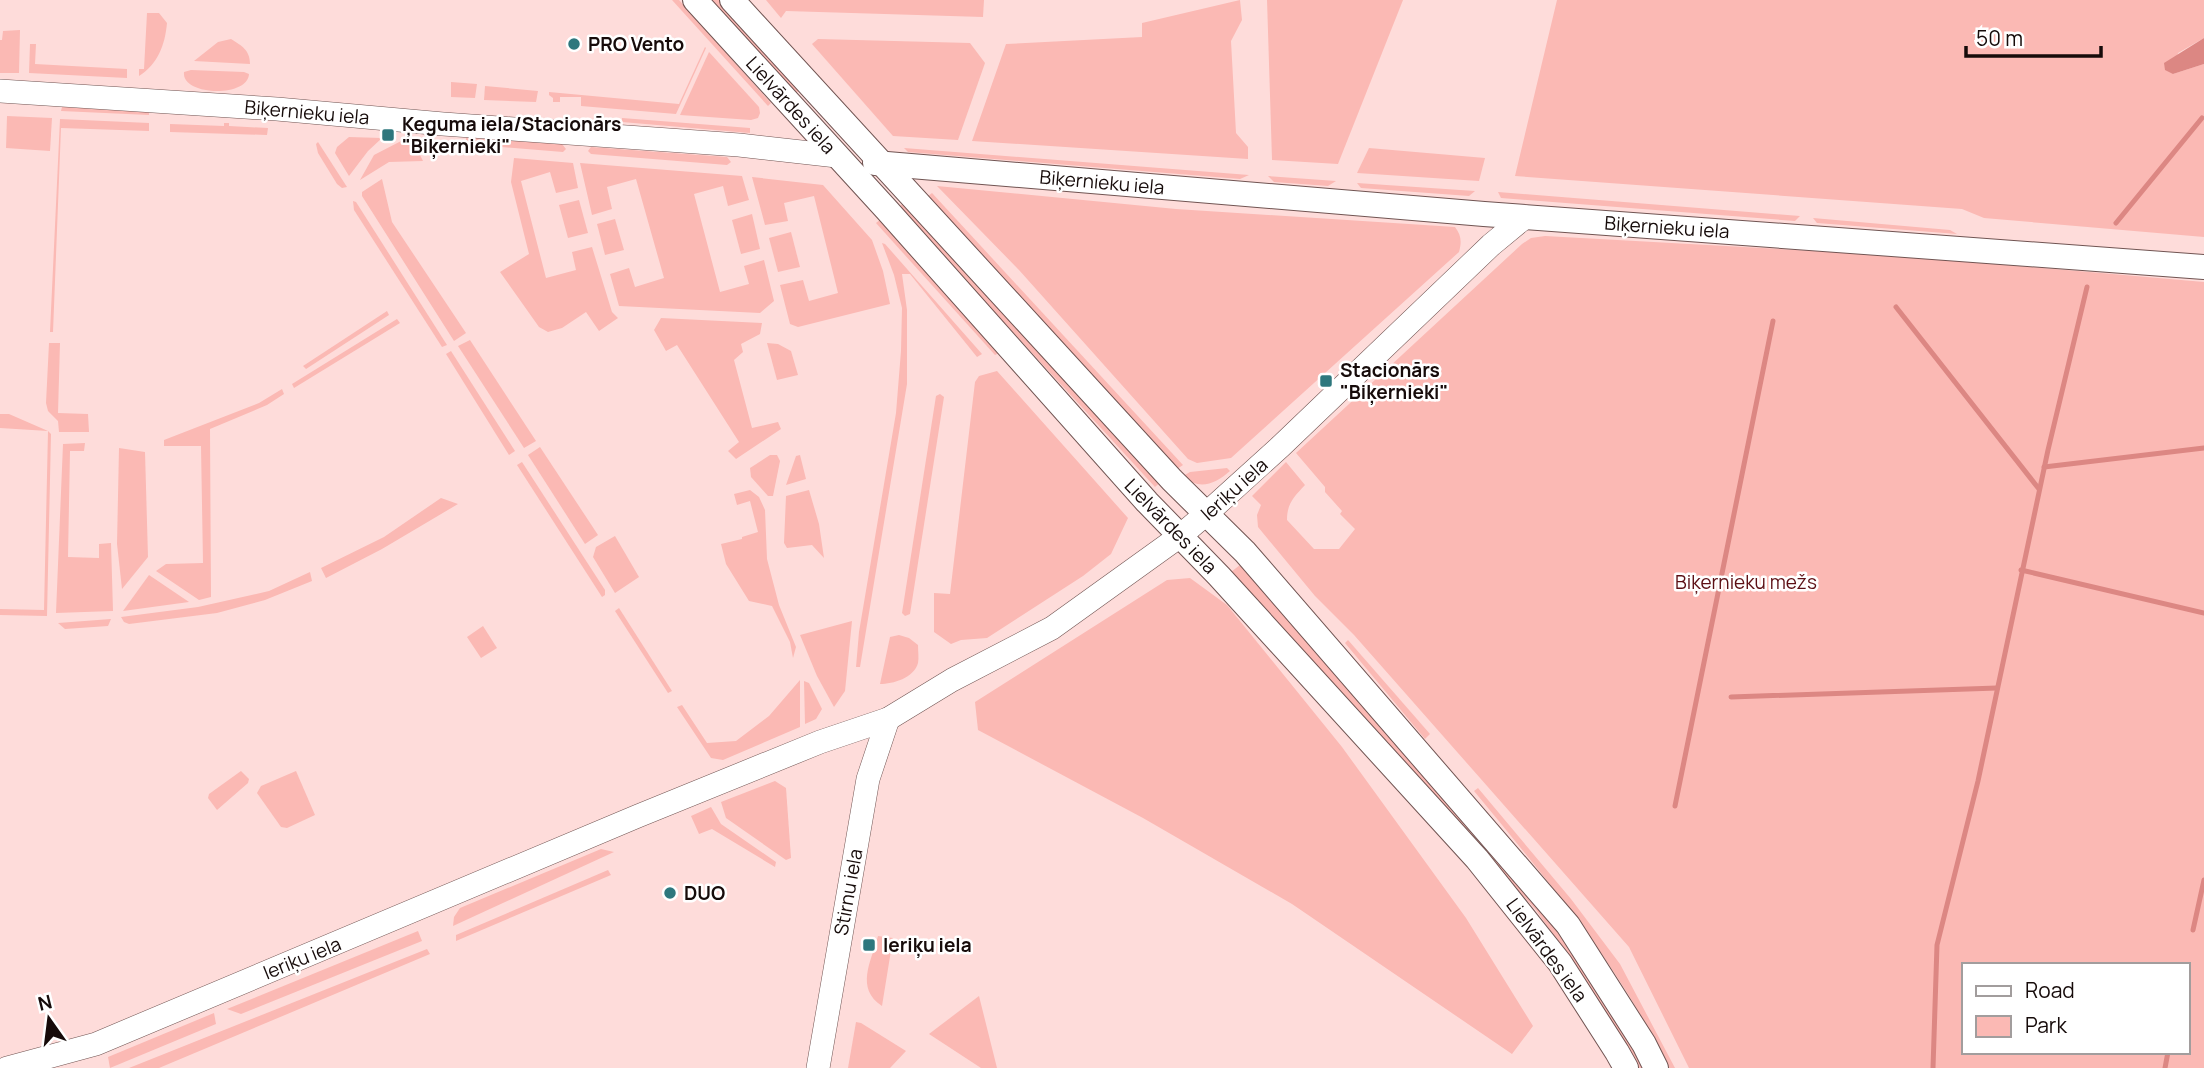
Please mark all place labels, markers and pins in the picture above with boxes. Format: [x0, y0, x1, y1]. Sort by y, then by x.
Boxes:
place label: PRO Vento [588, 31, 684, 57]
marker: PRO Vento [566, 36, 582, 52]
place label: Ķeguma iela/Stacionārs "Biķernieki" [402, 111, 621, 159]
marker: Ķeguma iela/Stacionārs "Biķernieki" [380, 127, 396, 143]
place label: Stacionārs "Biķernieki" [1340, 357, 1448, 405]
marker: Stacionārs "Biķernieki" [1318, 373, 1334, 389]
place label: DUO [684, 880, 725, 906]
marker: DUO [662, 885, 678, 901]
place label: Ieriķu iela [883, 932, 972, 958]
marker: Ieriķu iela [861, 937, 877, 953]

